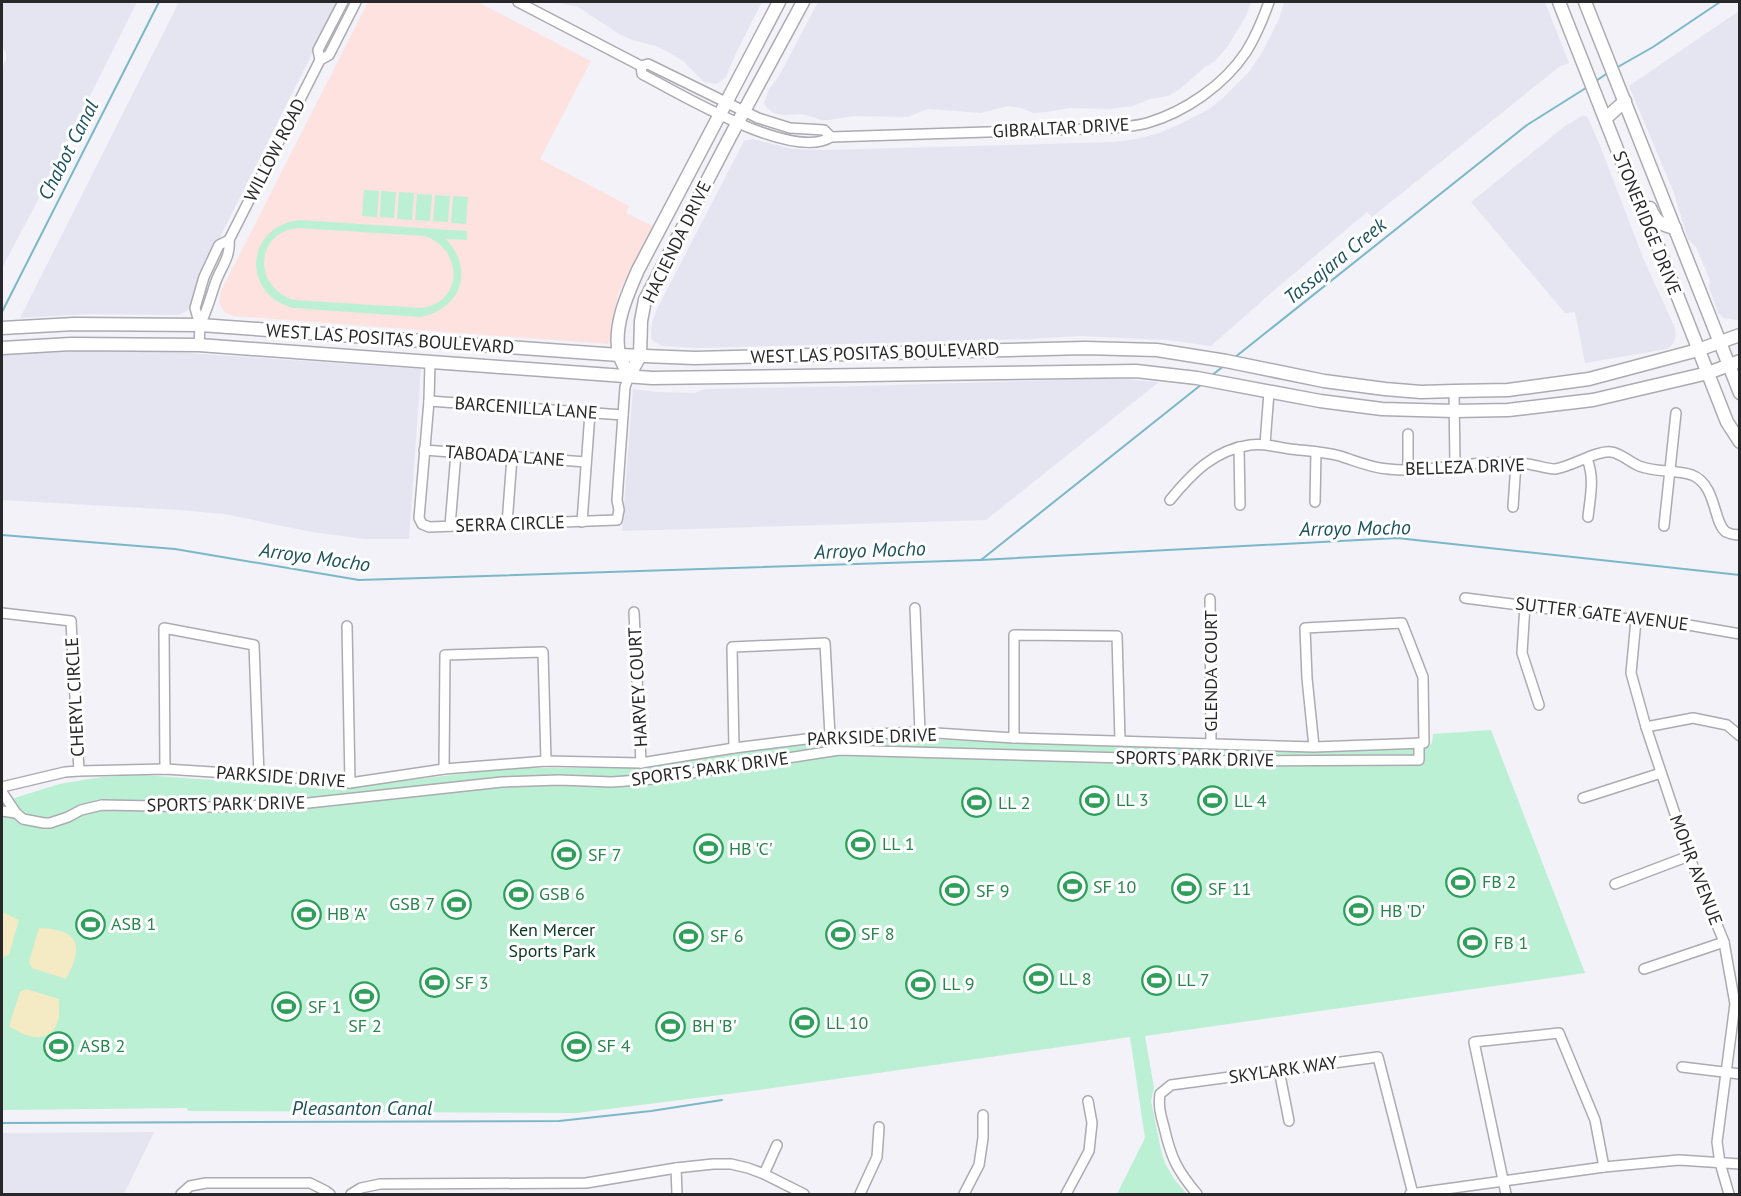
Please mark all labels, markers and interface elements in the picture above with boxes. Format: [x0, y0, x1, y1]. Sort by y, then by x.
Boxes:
street label: WILLOW ROAD [239, 94, 310, 205]
water label: Chabot Canal [32, 95, 104, 204]
street label: GIBRALTAR DRIVE [992, 112, 1130, 143]
street label: STONERIDGE DRIVE [1608, 147, 1687, 298]
street label: HACIENDA DRIVE [637, 177, 716, 307]
water label: Tassajara Creek [1278, 211, 1392, 310]
street label: WEST LAS POSITAS BOULEVARD [265, 318, 515, 359]
street label: WEST LAS POSITAS BOULEVARD [750, 337, 1000, 368]
street label: BARCENILLA LANE [454, 391, 598, 424]
street label: TABOADA LANE [444, 440, 566, 471]
street label: BELLEZA DRIVE [1405, 453, 1525, 480]
street label: SERRA CIRCLE [455, 510, 565, 537]
water label: Arroyo Mocho [1298, 514, 1411, 542]
water label: Arroyo Mocho [813, 535, 926, 565]
water label: Arroyo Mocho [257, 536, 372, 578]
street label: SUTTER GATE AVENUE [1514, 591, 1690, 636]
street label: GLENDA COURT [1199, 610, 1222, 732]
street label: HARVEY COURT [623, 626, 652, 748]
street label: CHERYL CIRCLE [60, 637, 89, 757]
street label: PARKSIDE DRIVE [807, 723, 937, 750]
street label: SPORTS PARK DRIVE [630, 746, 790, 791]
street label: SPORTS PARK DRIVE [1116, 746, 1275, 771]
street label: PARKSIDE DRIVE [216, 761, 347, 792]
sports icon: LL 3 [1079, 784, 1111, 816]
sports icon: LL 4 [1197, 785, 1229, 817]
sports icon: LL 2 [961, 787, 993, 819]
place label: LL 3 [1116, 788, 1148, 811]
place label: LL 4 [1234, 789, 1267, 812]
street label: SPORTS PARK DRIVE [146, 791, 305, 816]
place label: LL 2 [998, 791, 1030, 814]
street label: MOHR AVENUE [1665, 811, 1728, 928]
sports icon: LL 1 [845, 828, 877, 860]
place label: LL 1 [882, 832, 914, 855]
sports icon: HB 'C' [692, 833, 724, 865]
place label: HB 'C' [729, 837, 773, 860]
sports icon: SF 7 [551, 839, 583, 871]
place label: SF 7 [588, 843, 621, 866]
sports icon: FB 2 [1445, 866, 1477, 898]
place label: FB 2 [1482, 870, 1516, 893]
sports icon: SF 10 [1056, 871, 1088, 903]
sports icon: SF 11 [1171, 873, 1203, 905]
sports icon: SF 9 [939, 875, 971, 907]
place label: SF 10 [1093, 875, 1136, 898]
place label: SF 11 [1208, 877, 1251, 900]
sports icon: GSB 6 [502, 878, 534, 910]
place label: SF 9 [976, 879, 1009, 902]
place label: GSB 6 [539, 882, 585, 905]
sports icon: GSB 7 [440, 888, 472, 920]
place label: GSB 7 [389, 892, 435, 915]
sports icon: HB 'D' [1343, 895, 1375, 927]
sports icon: HB 'A' [290, 898, 322, 930]
place label: HB 'D' [1380, 899, 1425, 922]
place label: HB 'A' [327, 902, 368, 925]
sports icon: ASB 1 [74, 908, 106, 940]
place label: ASB 1 [111, 912, 156, 935]
park label: Ken Mercer Sports Park [508, 918, 596, 962]
sports icon: SF 8 [824, 918, 856, 950]
sports icon: SF 6 [673, 920, 705, 952]
place label: SF 8 [861, 922, 894, 945]
place label: SF 6 [710, 924, 743, 947]
sports icon: FB 1 [1457, 927, 1489, 959]
place label: FB 1 [1494, 931, 1528, 954]
sports icon: LL 8 [1022, 963, 1054, 995]
sports icon: LL 7 [1140, 964, 1172, 996]
sports icon: SF 3 [418, 967, 450, 999]
place label: LL 8 [1059, 967, 1091, 990]
sports icon: LL 9 [905, 968, 937, 1000]
place label: LL 7 [1177, 968, 1209, 991]
place label: SF 3 [455, 971, 488, 994]
place label: LL 9 [942, 972, 974, 995]
sports icon: SF 2 [349, 981, 381, 1013]
sports icon: SF 1 [271, 991, 303, 1023]
place label: SF 1 [308, 995, 341, 1018]
sports icon: LL 10 [789, 1007, 821, 1039]
sports icon: BH 'B' [655, 1010, 687, 1042]
place label: LL 10 [826, 1011, 868, 1034]
place label: SF 2 [348, 1014, 382, 1037]
place label: BH 'B' [692, 1014, 737, 1037]
sports icon: ASB 2 [43, 1030, 75, 1062]
sports icon: SF 4 [560, 1030, 592, 1062]
place label: ASB 2 [80, 1034, 125, 1057]
place label: SF 4 [597, 1034, 631, 1057]
street label: SKYLARK WAY [1227, 1051, 1339, 1089]
water label: Pleasanton Canal [292, 1095, 433, 1121]

